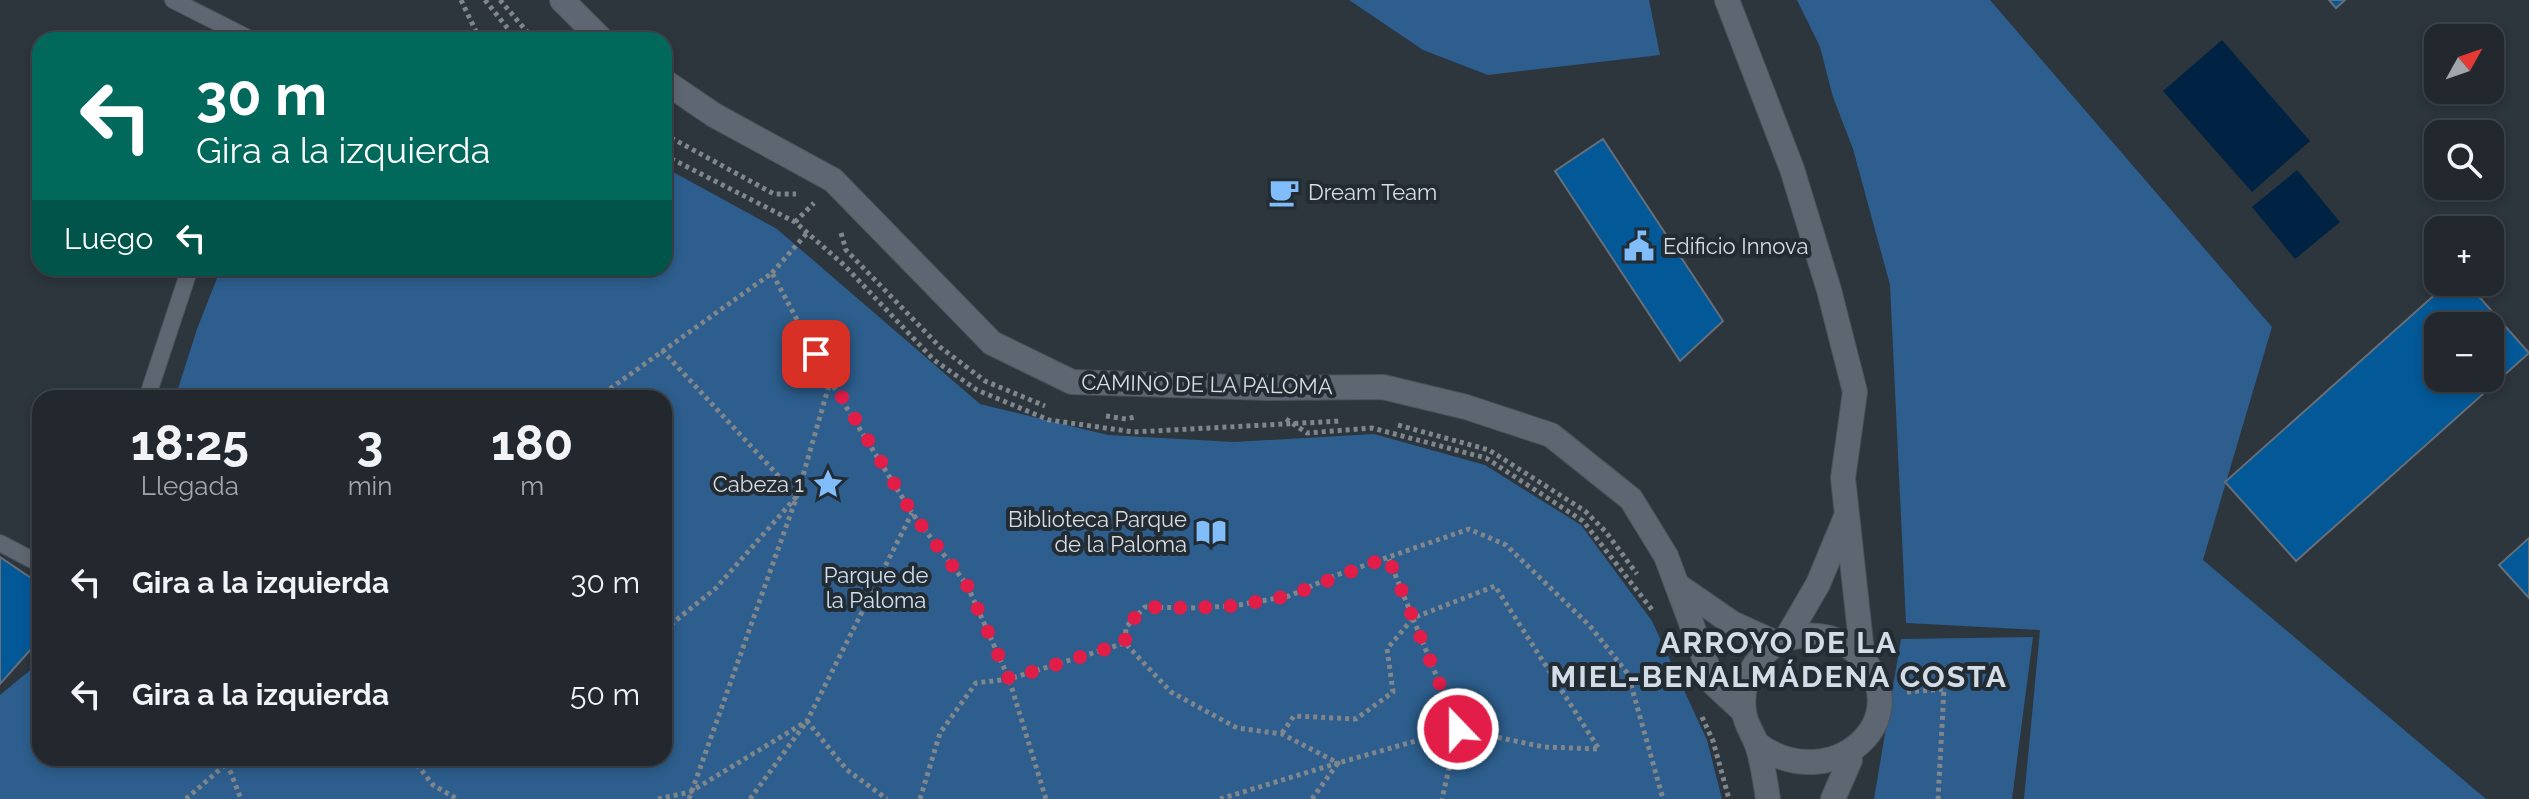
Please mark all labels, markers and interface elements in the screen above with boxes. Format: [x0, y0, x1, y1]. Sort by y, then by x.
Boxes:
north arrow [2424, 24, 2504, 104]
map controls [2424, 24, 2504, 392]
text: 30 m [196, 62, 327, 128]
icon: left [64, 64, 168, 168]
button: search [2424, 120, 2504, 200]
text: Gira a la izquierda [196, 129, 490, 171]
cafe icon: Dream Team [1267, 175, 1301, 209]
place label: Dream Team [1308, 179, 1437, 205]
icon: left [169, 216, 213, 260]
button: + [2424, 216, 2504, 296]
text: Luego [64, 221, 153, 256]
public building icon: Edificio Innova [1622, 229, 1656, 263]
place label: Edificio Innova [1663, 233, 1808, 259]
button: − [2424, 312, 2504, 392]
pin [782, 320, 850, 388]
icon: arrive [794, 332, 838, 376]
street label: CAMINO DE LA PALOMA [1081, 369, 1333, 399]
text: 18:25 [131, 415, 249, 471]
text: 3 [357, 415, 383, 471]
text: 180 [491, 415, 573, 471]
place icon: Cabeza 1 [811, 467, 845, 501]
text: Llegada [141, 471, 239, 501]
text: min [348, 471, 392, 501]
text: m [520, 471, 544, 501]
place label: Cabeza 1 [713, 471, 804, 497]
place label: Biblioteca Parque de la Paloma [1008, 506, 1187, 557]
library icon: Biblioteca Parque de la Paloma [1194, 515, 1228, 549]
icon: left [64, 560, 108, 604]
park label: Parque de la Paloma [824, 562, 928, 613]
text: Gira a la izquierda [132, 565, 389, 600]
text: 30 m [570, 565, 640, 600]
district label: ARROYO DE LA MIEL-BENALMÁDENA COSTA [1550, 625, 2008, 694]
icon: left [64, 672, 108, 716]
text: Gira a la izquierda [132, 677, 389, 712]
text: 50 m [570, 677, 640, 712]
position arrow [1416, 687, 1500, 771]

